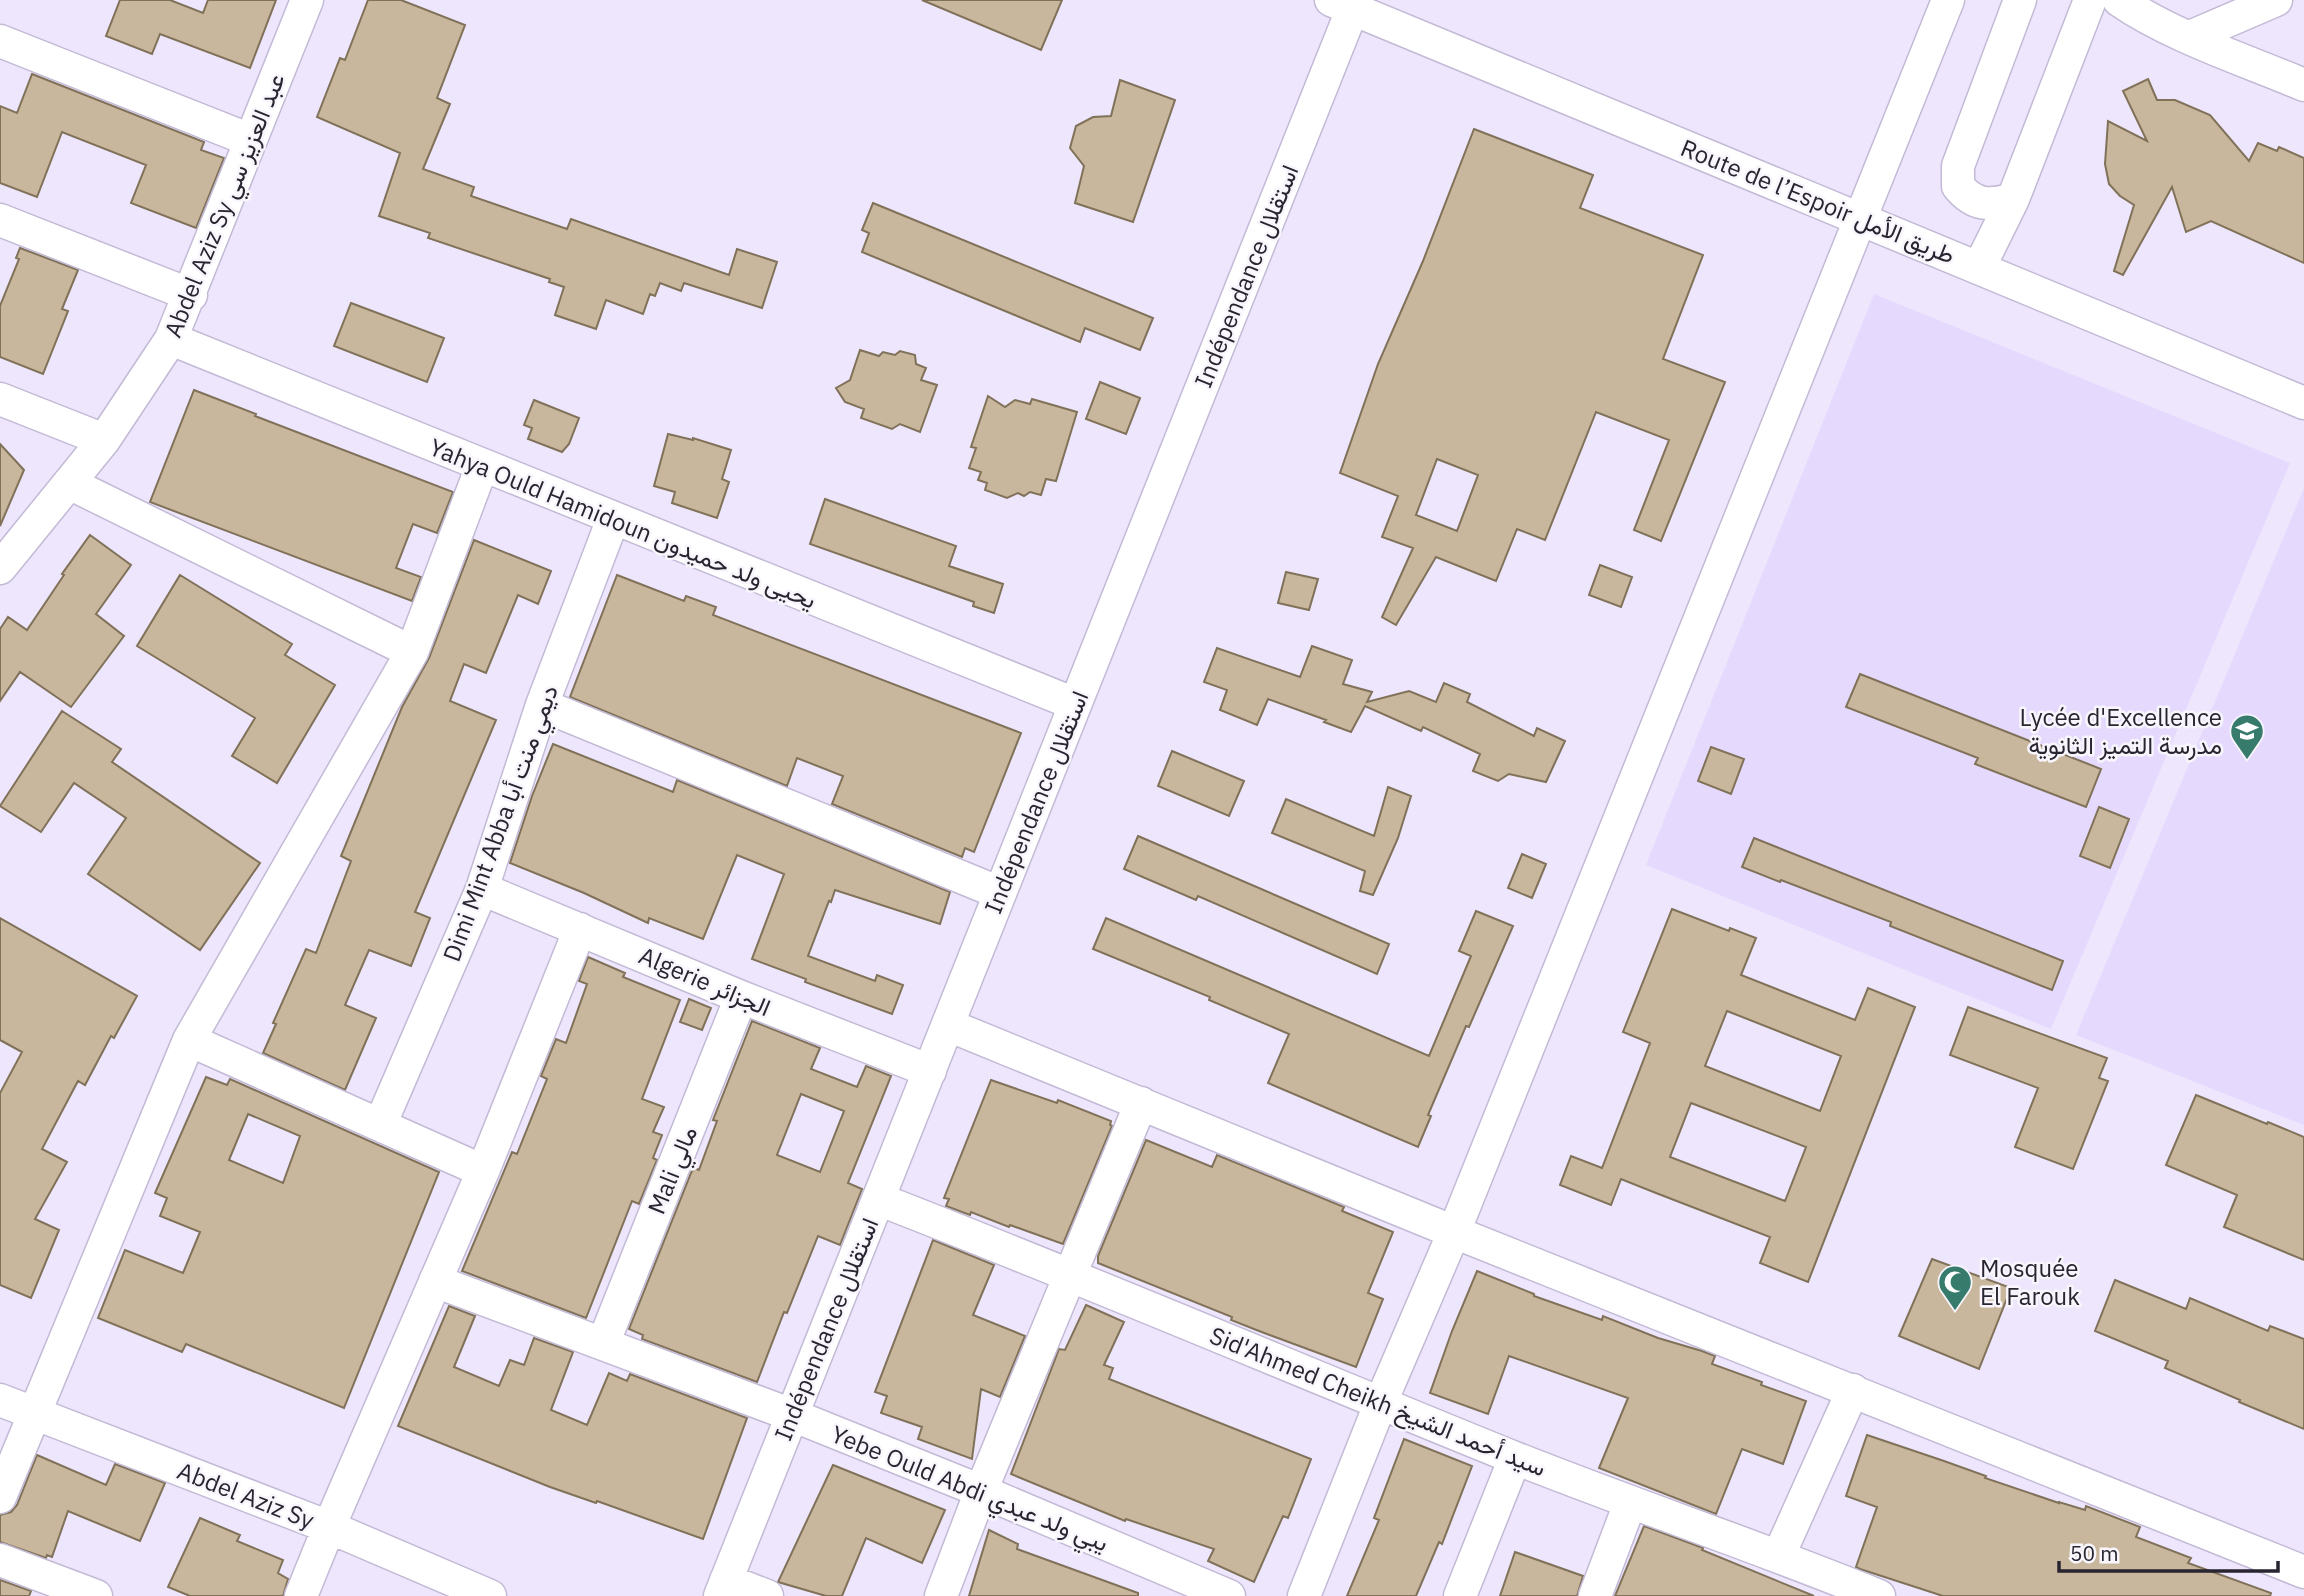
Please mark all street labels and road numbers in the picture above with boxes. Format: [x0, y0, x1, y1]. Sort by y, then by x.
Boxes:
street label: Abdel Aziz Sy عبد العزيز سي [156, 68, 295, 343]
street label: Route de l’Espoir طريق الأمل [1676, 131, 1960, 271]
street label: Indépendance استقلال [1187, 160, 1305, 392]
street label: Yahya Ould Hamidoun يحيى ولد حميدون [425, 431, 821, 615]
street label: Dimi Mint Abba ديمي منت أبا [435, 680, 569, 967]
street label: Indépendance استقلال [977, 686, 1095, 918]
street label: Algerie الجزائر [634, 939, 776, 1023]
street label: Mali مالي [640, 1121, 708, 1220]
street label: Indépendance استقلال [767, 1213, 885, 1445]
street label: Sid'Ahmed Cheikh سيد أحمد الشيخ [1204, 1319, 1551, 1485]
street label: Yebe Ould Abdi يبي ولد عبدي [825, 1418, 1113, 1562]
street label: Abdel Aziz Sy [173, 1454, 319, 1536]

